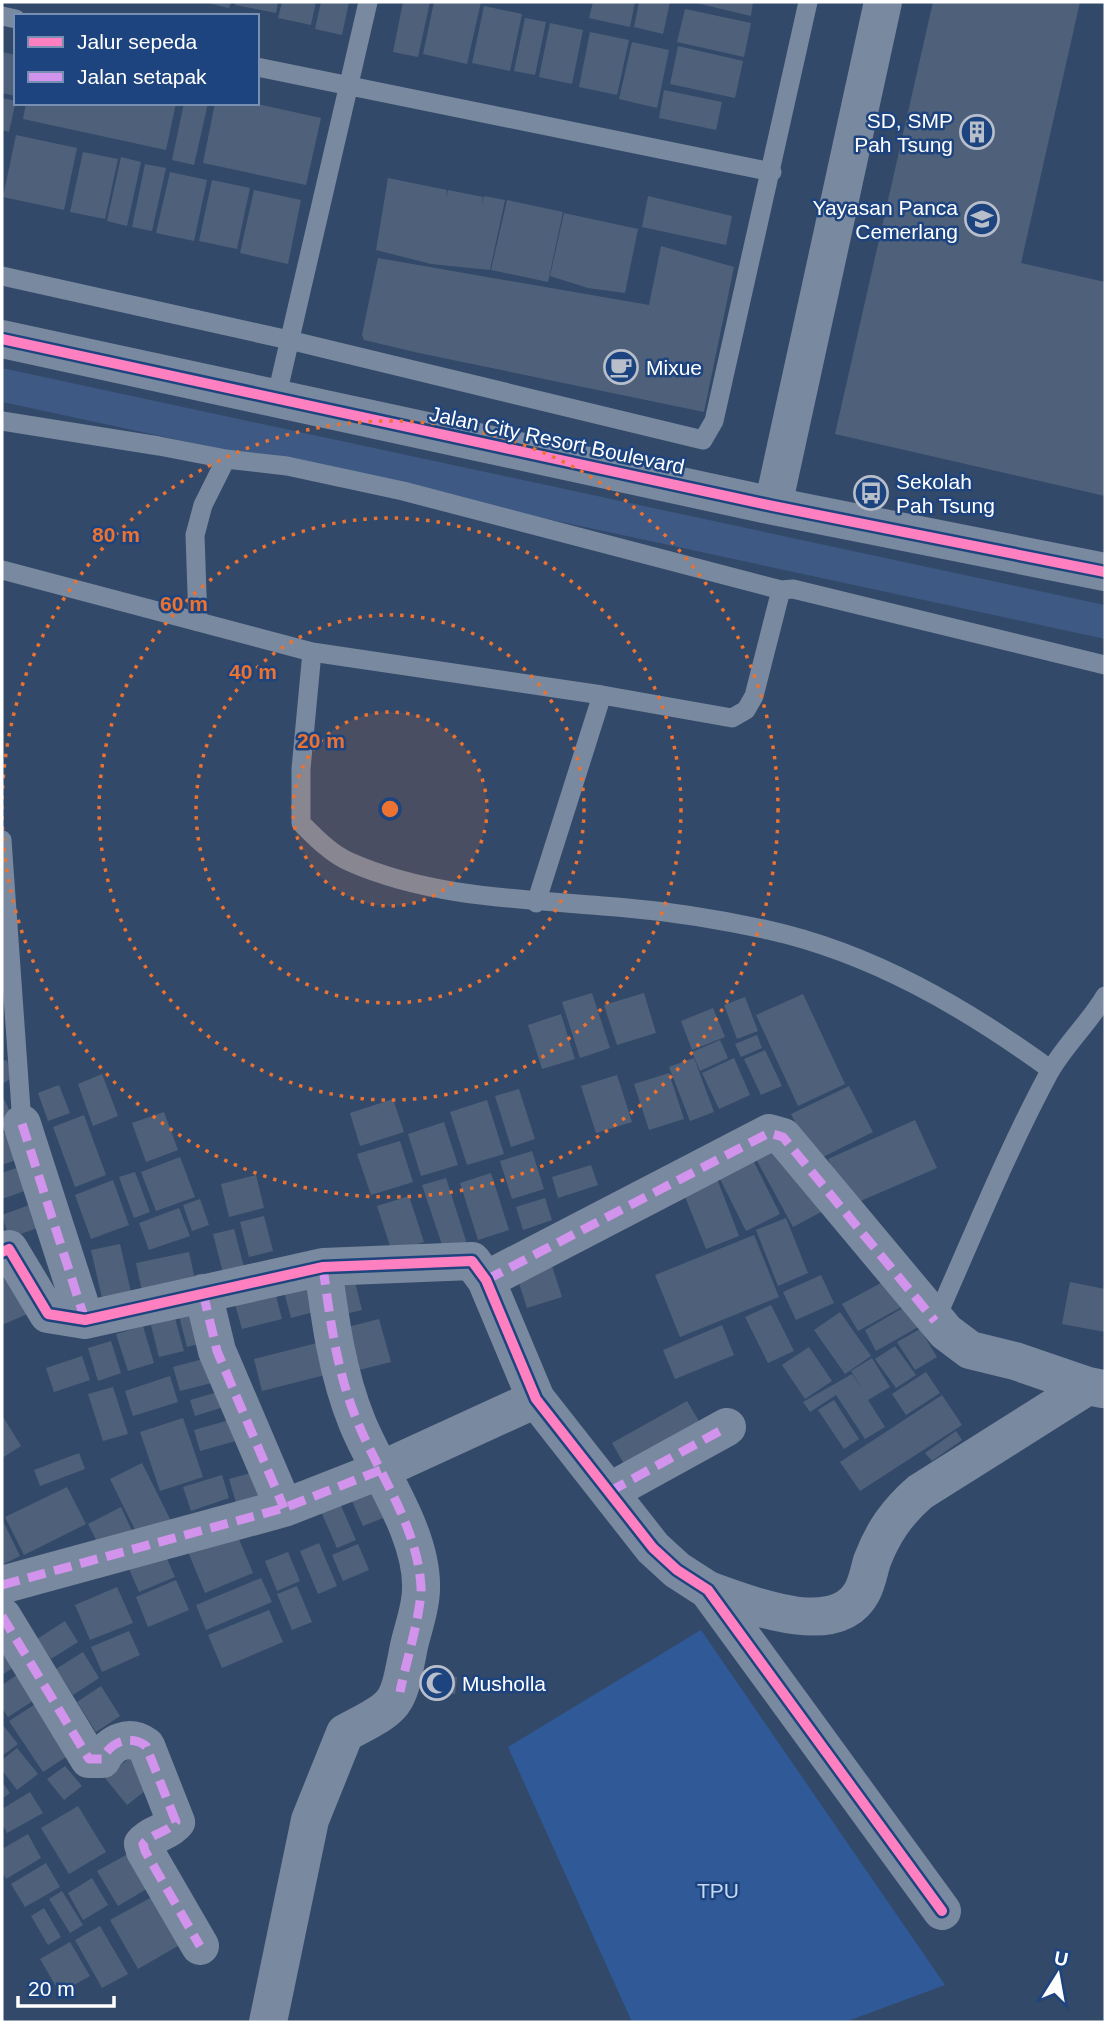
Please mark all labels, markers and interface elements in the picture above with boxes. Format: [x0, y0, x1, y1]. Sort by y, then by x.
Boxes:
legend [14, 14, 259, 105]
text: Jalur sepeda [77, 30, 198, 53]
text: Jalan setapak [77, 65, 207, 88]
place label: SD, SMP Pah Tsung [854, 109, 953, 156]
building icon: SD, SMP Pah Tsung [958, 113, 996, 151]
place label: Yayasan Panca Cemerlang [812, 196, 958, 243]
school or university icon: Yayasan Panca Cemerlang [963, 200, 1001, 238]
cafe icon: Mixue [602, 348, 640, 386]
place label: Mixue [646, 356, 702, 379]
street label: Jalan City Resort Boulevard [427, 402, 687, 478]
place label: Sekolah Pah Tsung [896, 470, 995, 517]
bus stop icon: Sekolah Pah Tsung [852, 474, 890, 512]
text: 80 m [92, 523, 140, 546]
text: 60 m [160, 592, 208, 615]
text: 40 m [229, 660, 277, 683]
text: 20 m [297, 729, 345, 752]
centre of rings [378, 797, 402, 821]
mosque icon: Musholla [418, 1664, 456, 1702]
place label: Musholla [462, 1672, 546, 1695]
park label: TPU [697, 1879, 739, 1902]
north arrow [1023, 1940, 1093, 2010]
text: U [1052, 1947, 1070, 1970]
scale bar [18, 1965, 114, 2009]
text: 20 m [28, 1977, 75, 2000]

